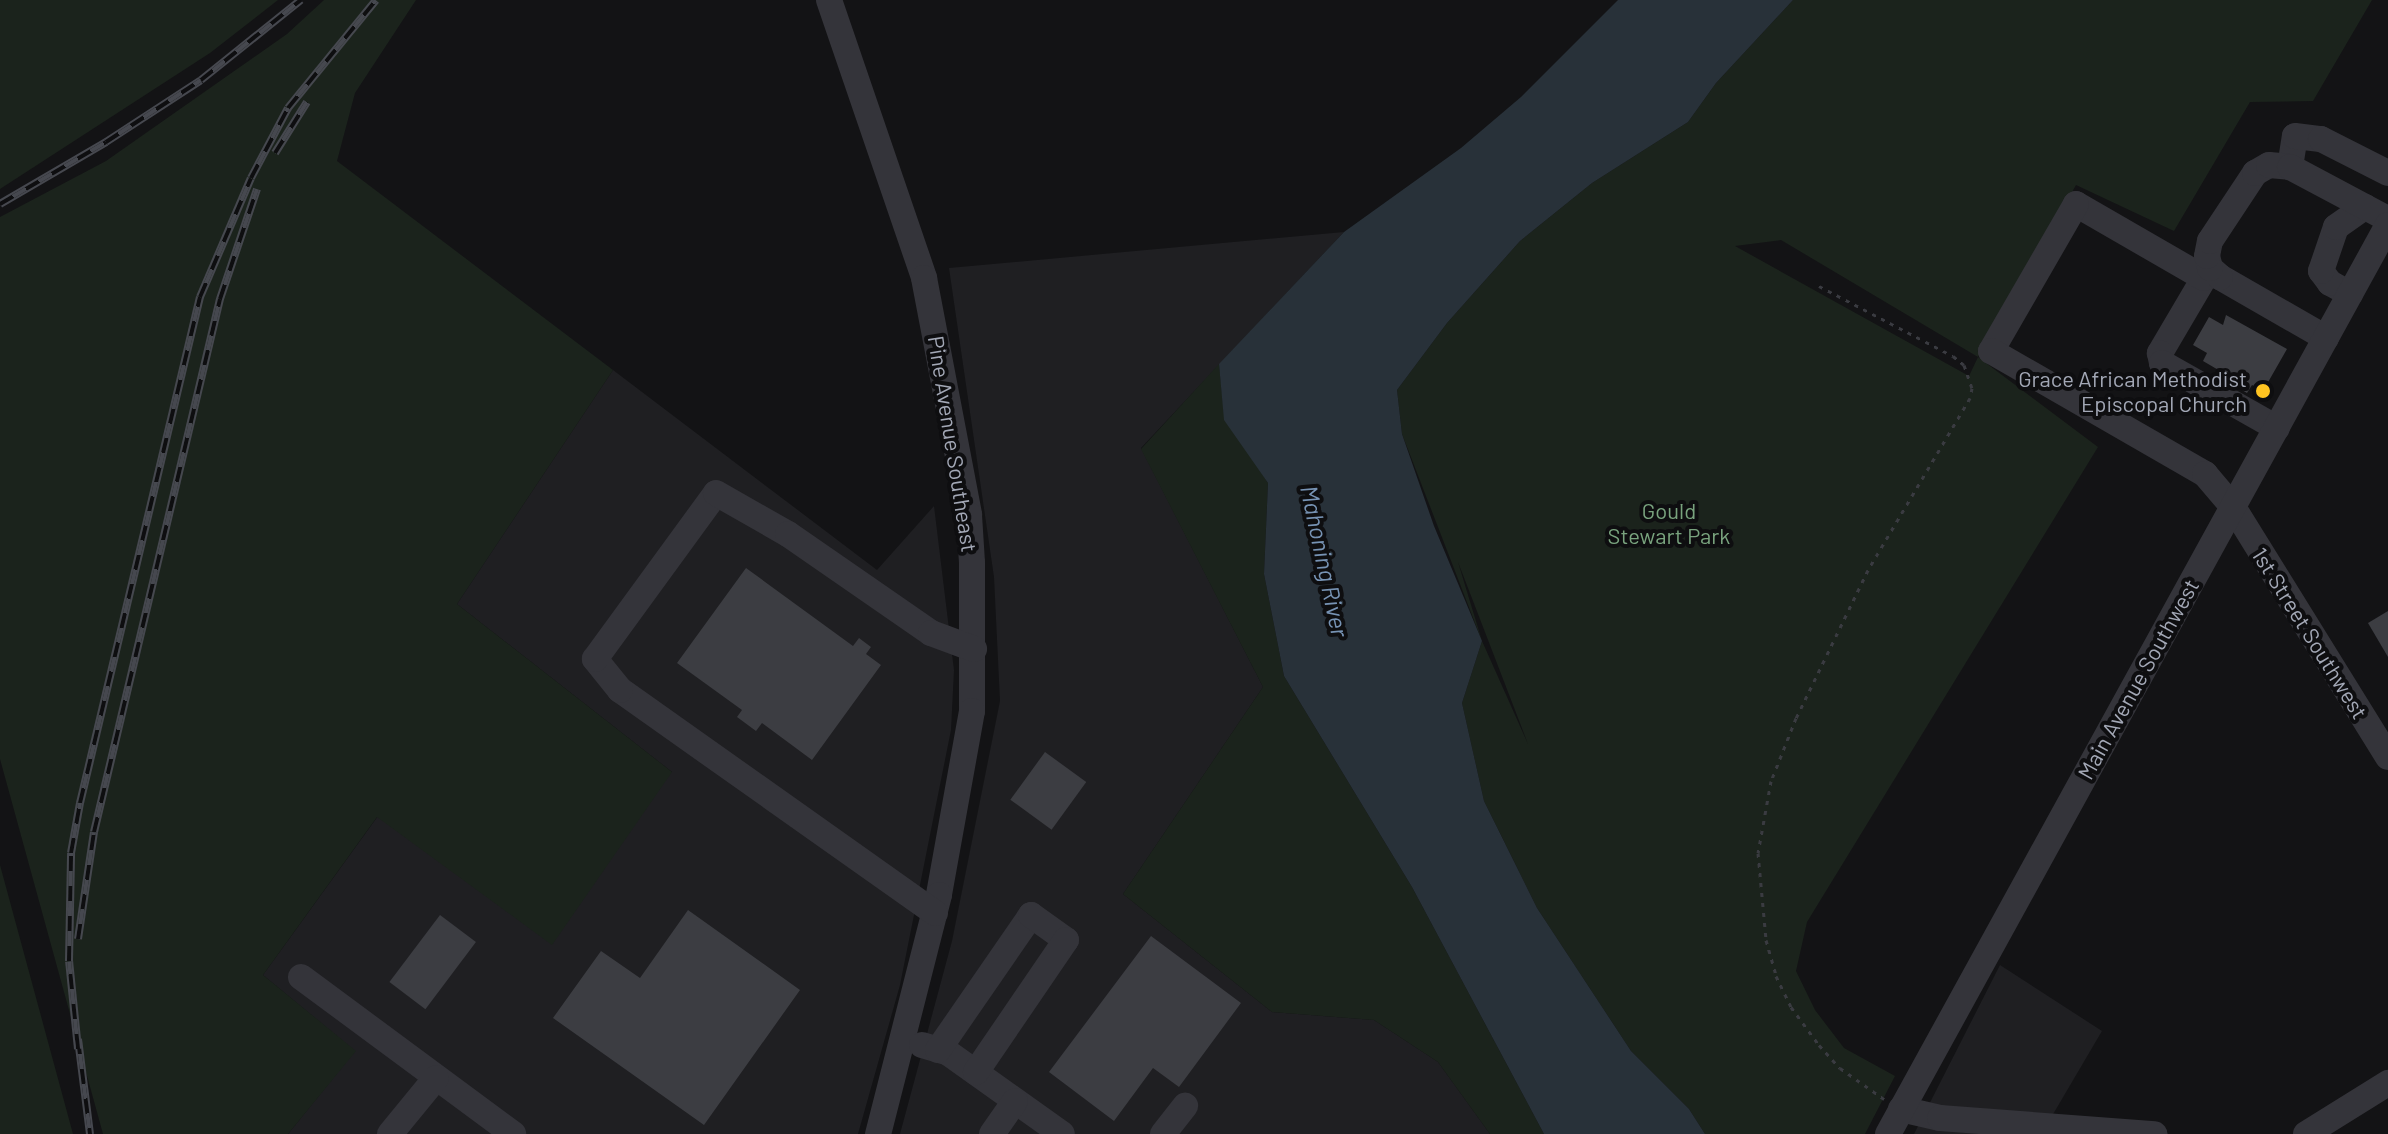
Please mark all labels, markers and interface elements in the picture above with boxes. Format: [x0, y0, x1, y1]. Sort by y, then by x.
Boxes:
street label: Pine Avenue Southeast [923, 334, 983, 554]
place label: Grace African Methodist Episcopal Church [2018, 365, 2247, 416]
marker: Grace African Methodist Episcopal Church [2254, 382, 2272, 400]
water label: Mahoning River [1295, 483, 1355, 639]
park label: Gould Stewart Park [1608, 497, 1730, 548]
street label: 1st Street Southwest [2247, 542, 2373, 724]
street label: Main Avenue Southwest [2072, 574, 2204, 784]

